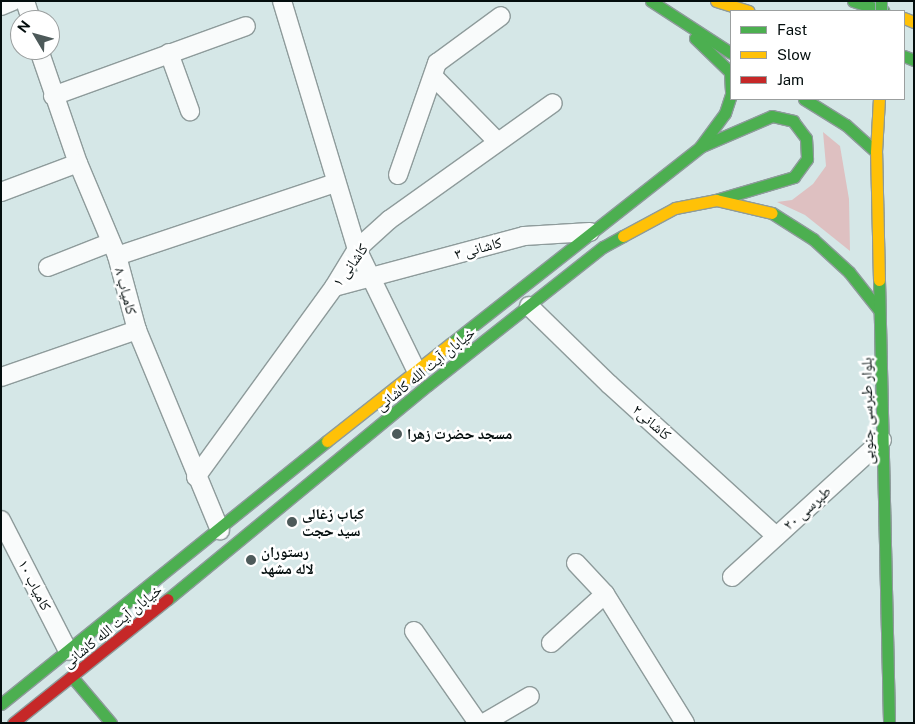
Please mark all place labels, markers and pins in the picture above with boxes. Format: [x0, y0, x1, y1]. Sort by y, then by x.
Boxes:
place label: مسجد حضرت زهرا [407, 425, 512, 443]
marker: مسجد حضرت زهرا [391, 428, 403, 440]
place label: کباب زغالی سید حجت [302, 504, 364, 539]
marker: کباب زغالی سید حجت [286, 516, 298, 528]
place label: رستوران لاله مشهد [261, 542, 314, 577]
marker: رستوران لاله مشهد [245, 554, 257, 566]

